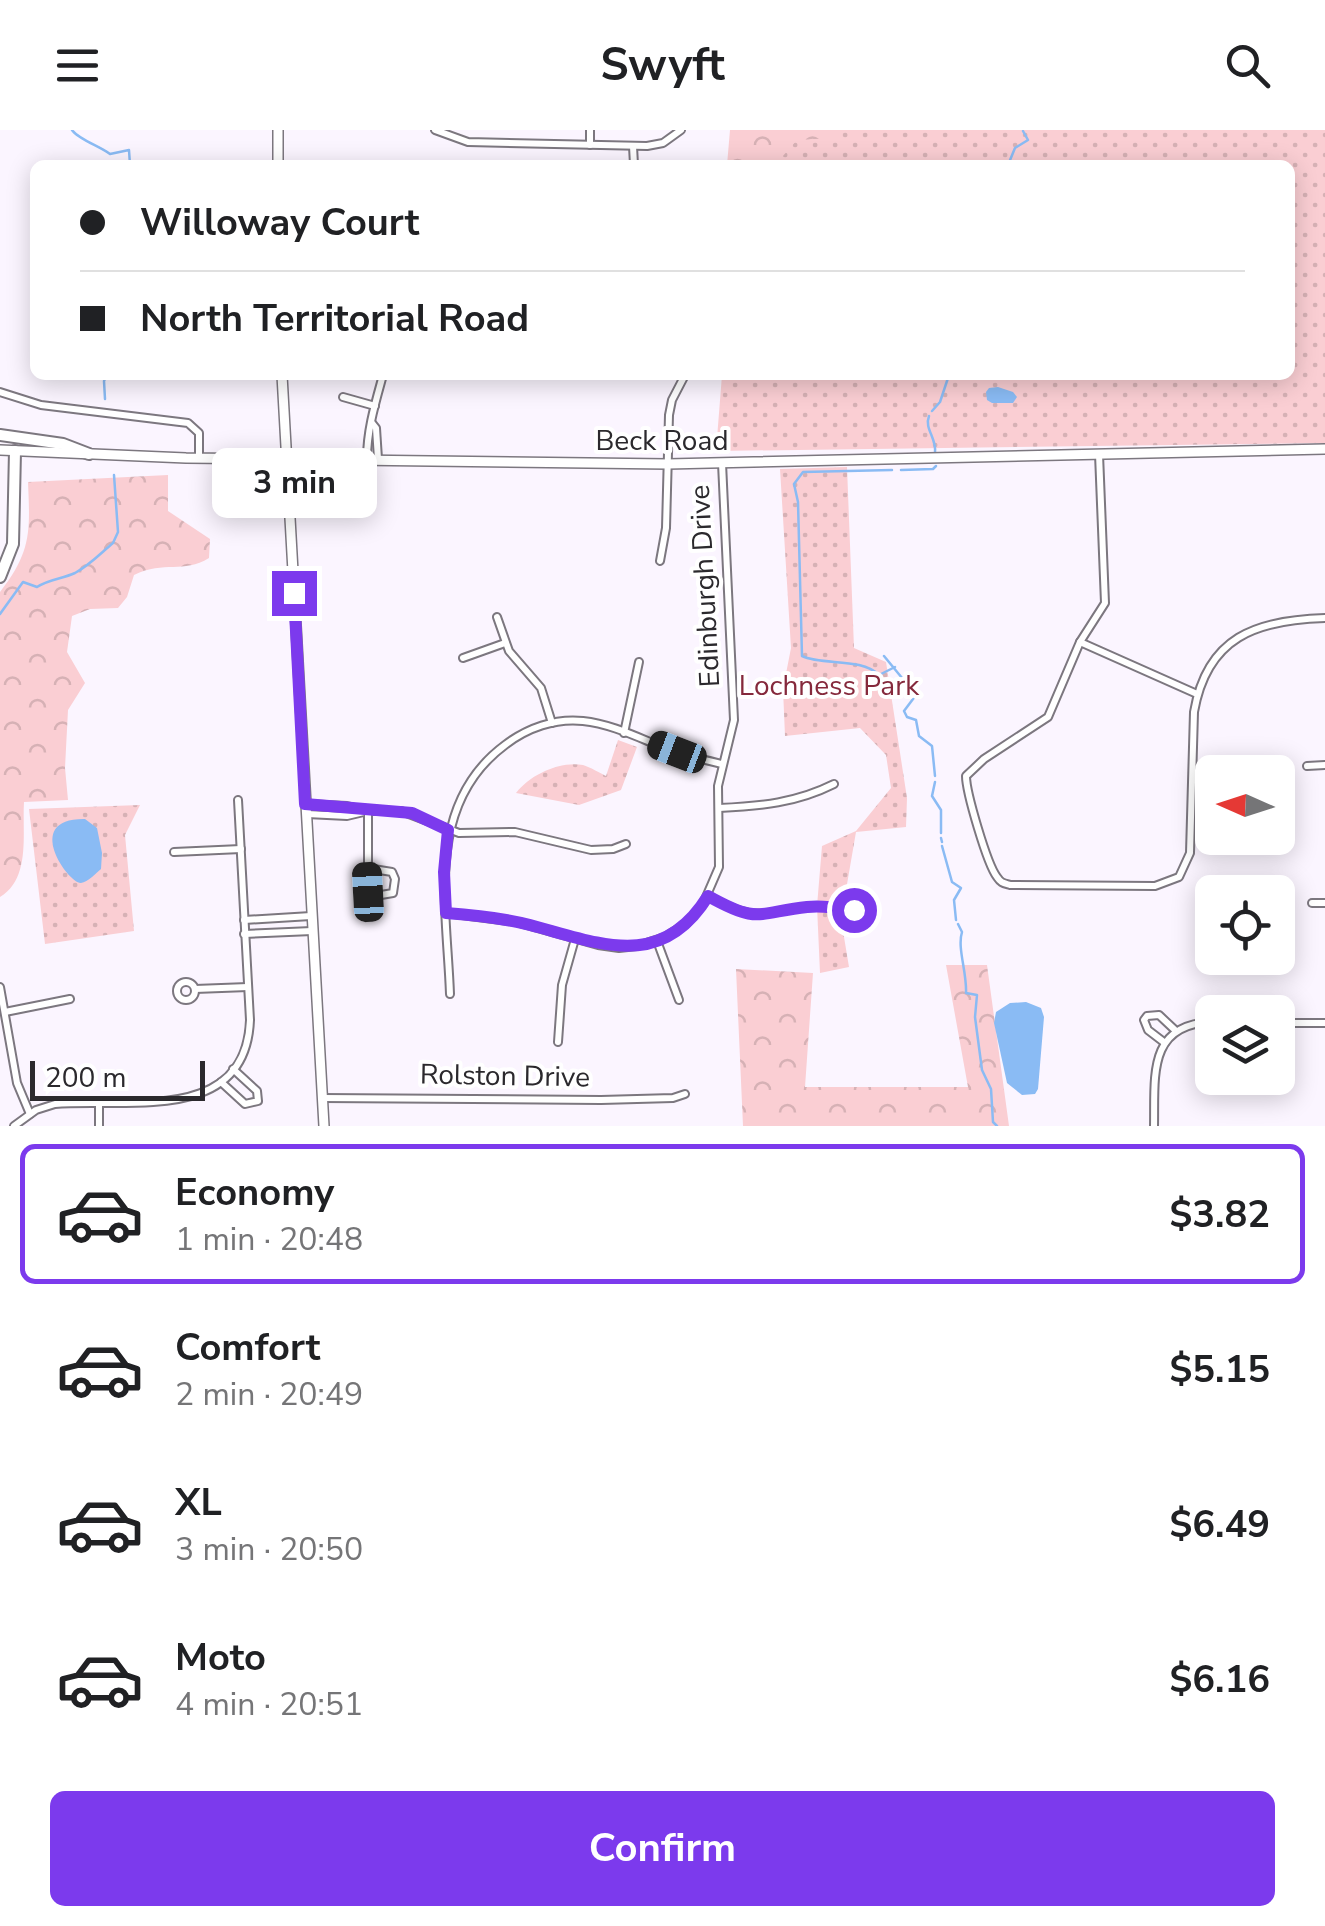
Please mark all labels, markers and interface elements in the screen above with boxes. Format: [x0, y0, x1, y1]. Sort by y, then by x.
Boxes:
text: Swyft [600, 35, 725, 96]
icon: menu [50, 38, 105, 93]
icon: search [1220, 38, 1275, 93]
text: Willoway Court [140, 197, 419, 248]
text: North Territorial Road [140, 293, 529, 344]
street label: Beck Road [595, 422, 729, 460]
callout: 3 min [212, 448, 376, 518]
text: 3 min [253, 461, 336, 504]
street label: Edinburgh Drive [681, 484, 729, 688]
route end [272, 571, 317, 616]
park label: Lochness Park [739, 667, 920, 705]
car [644, 727, 710, 777]
north arrow [1195, 755, 1295, 855]
map controls [1195, 755, 1295, 1095]
car [351, 861, 385, 923]
button: locate [1195, 875, 1295, 975]
route start [832, 888, 877, 933]
button: layers [1195, 995, 1295, 1095]
scale bar [30, 1056, 205, 1100]
street label: Rolston Drive [420, 1056, 590, 1096]
text: 200 m [45, 1059, 127, 1097]
text: Economy [175, 1167, 334, 1218]
icon: car [55, 1169, 145, 1259]
text: $3.82 [1169, 1189, 1270, 1240]
text: 1 min · 20:48 [175, 1218, 363, 1261]
text: Comfort [175, 1322, 320, 1373]
icon: car [55, 1324, 145, 1414]
text: $5.15 [1169, 1344, 1270, 1395]
text: 2 min · 20:49 [175, 1373, 363, 1416]
text: XL [175, 1477, 222, 1528]
icon: car [55, 1479, 145, 1569]
text: $6.49 [1169, 1499, 1270, 1550]
text: 3 min · 20:50 [175, 1528, 363, 1571]
text: Moto [175, 1632, 266, 1683]
icon: car [55, 1634, 145, 1724]
text: $6.16 [1169, 1654, 1270, 1705]
text: 4 min · 20:51 [175, 1683, 363, 1726]
button: Confirm [50, 1791, 1275, 1906]

